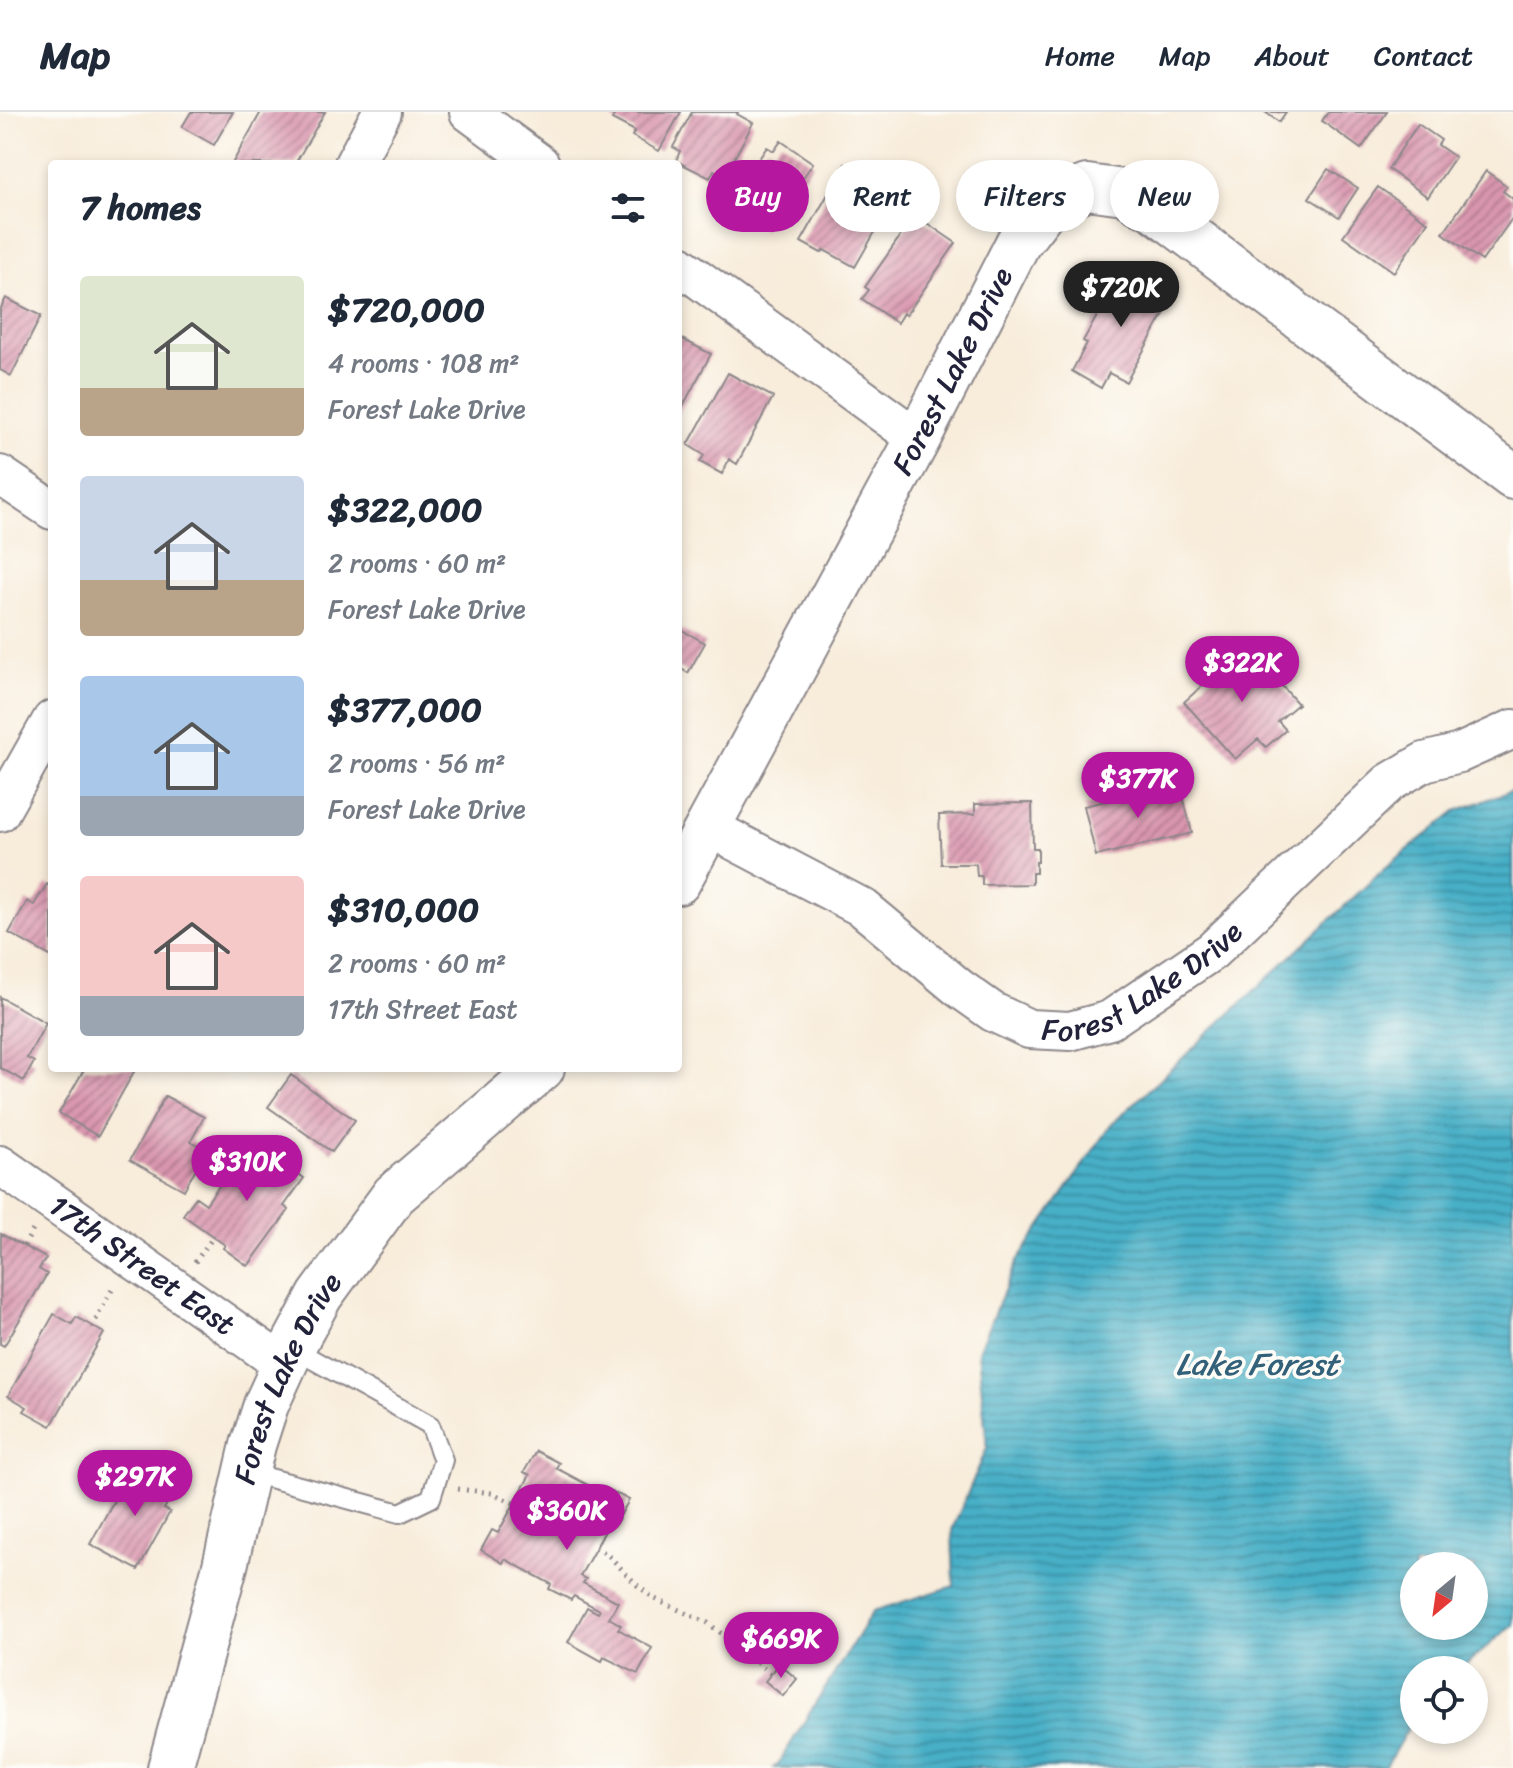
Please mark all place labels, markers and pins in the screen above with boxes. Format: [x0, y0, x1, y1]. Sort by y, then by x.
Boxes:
pin: $720K [1065, 261, 1177, 329]
pin: $322K [1186, 636, 1298, 704]
pin: $377K [1082, 752, 1194, 820]
pin: $310K [191, 1135, 303, 1203]
pin: $297K [79, 1450, 191, 1518]
pin: $360K [511, 1484, 623, 1552]
pin: $669K [725, 1612, 837, 1680]

